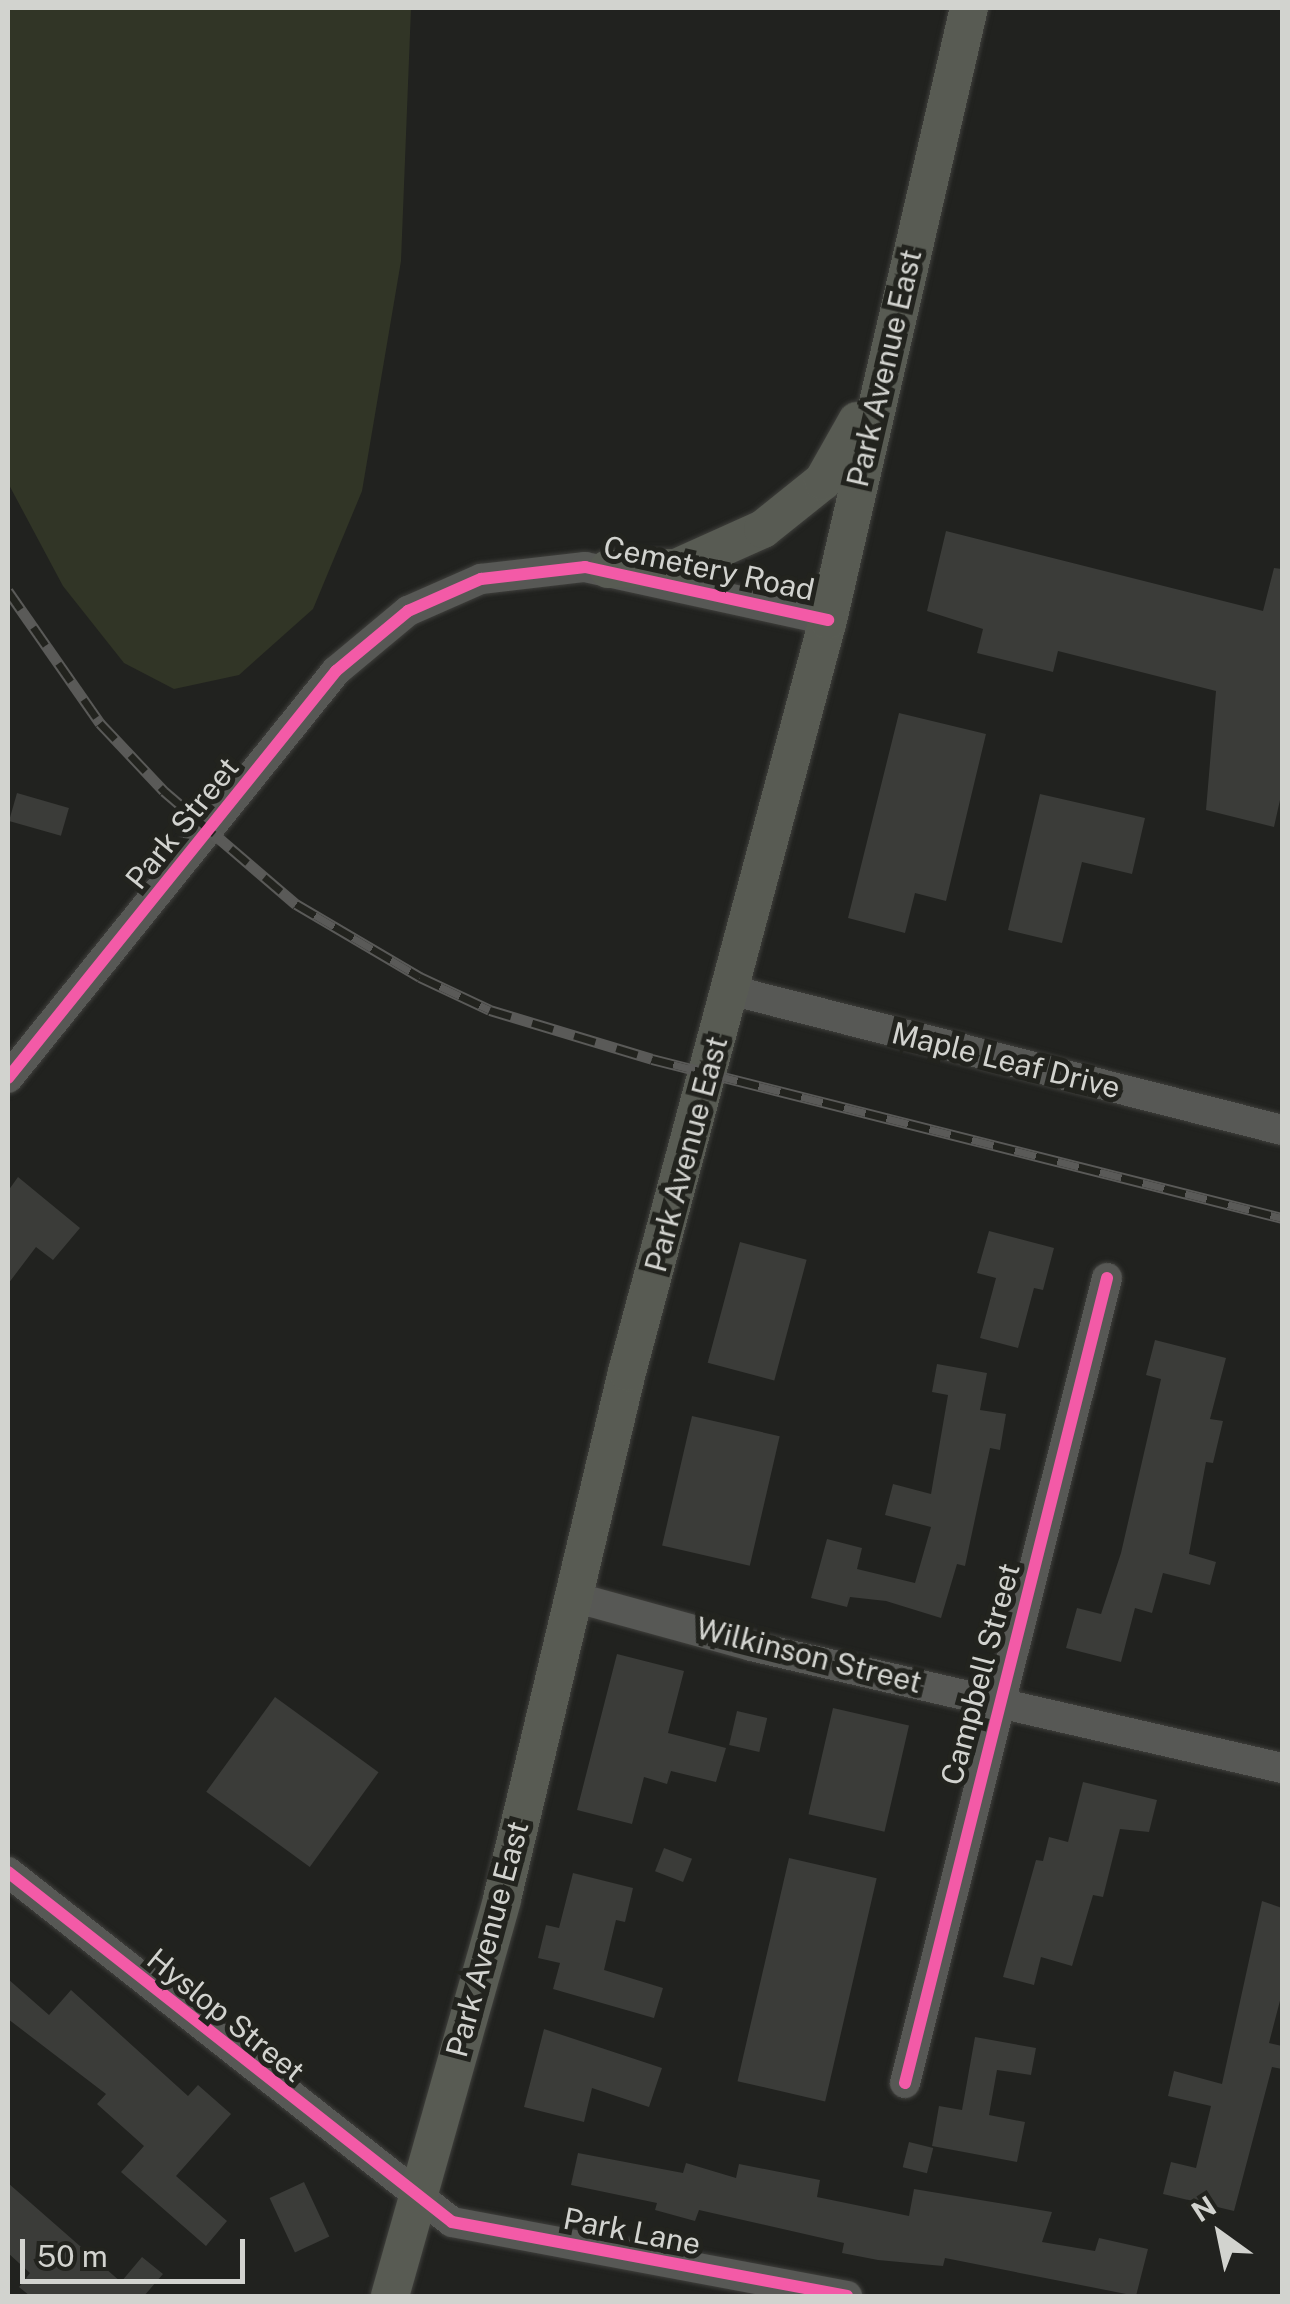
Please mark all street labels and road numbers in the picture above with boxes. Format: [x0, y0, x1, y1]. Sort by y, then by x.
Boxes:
street label: Park Avenue East [839, 246, 929, 490]
street label: Cemetery Road [600, 528, 818, 608]
street label: Park Street [118, 750, 246, 896]
street label: Maple Leaf Drive [888, 1014, 1124, 1106]
street label: Park Avenue East [637, 1032, 735, 1276]
street label: Campbell Street [933, 1559, 1027, 1789]
street label: Wilkinson Street [692, 1610, 926, 1700]
street label: Park Avenue East [438, 1817, 536, 2061]
street label: Hyslop Street [140, 1941, 312, 2089]
street label: Park Lane [560, 2200, 704, 2262]

